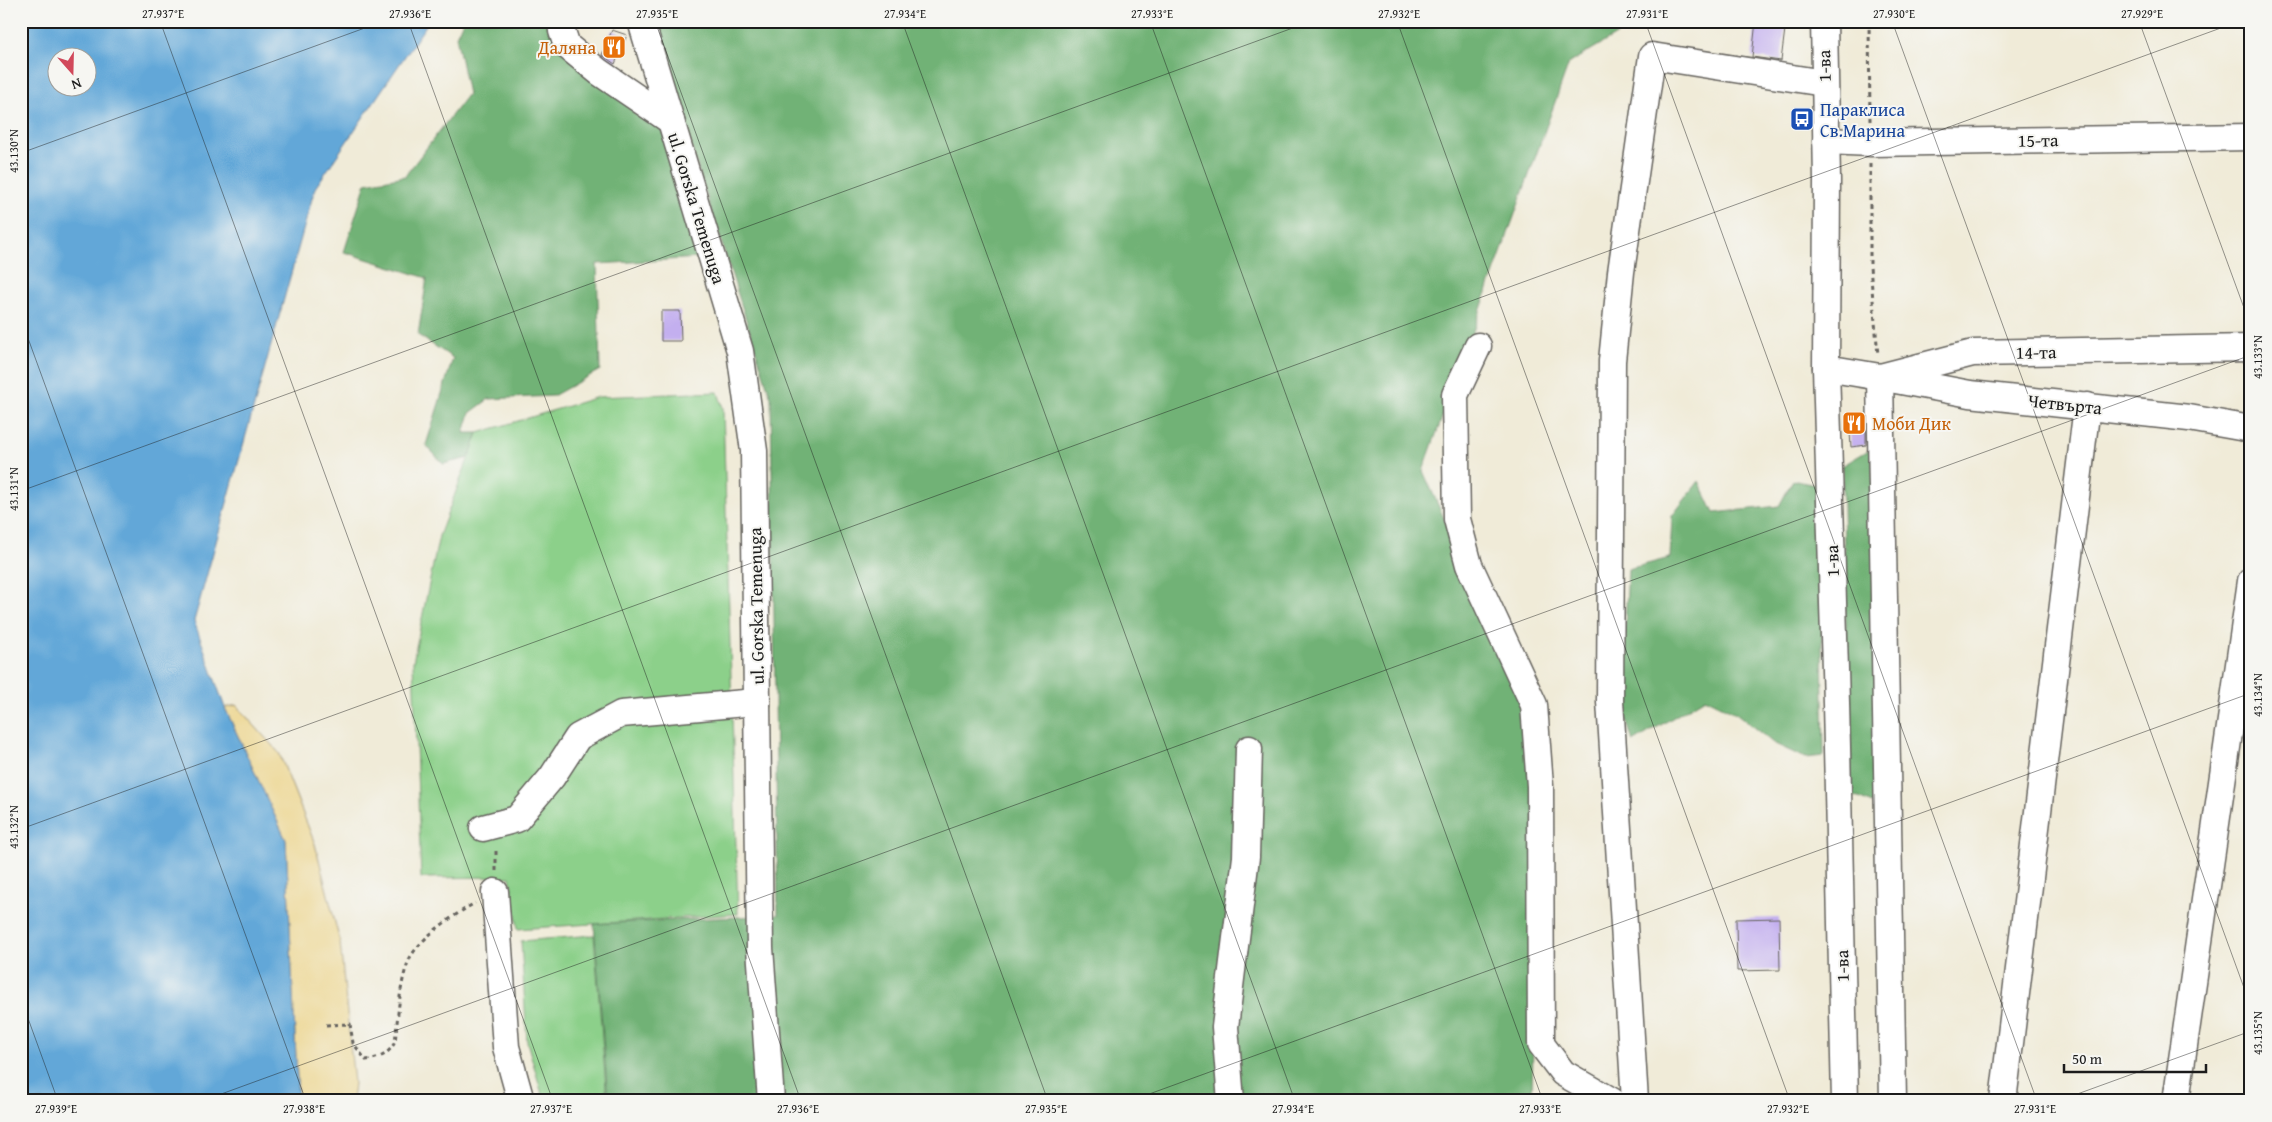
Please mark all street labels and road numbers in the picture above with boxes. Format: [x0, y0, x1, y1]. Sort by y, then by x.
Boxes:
street label: 1-ва [1810, 49, 1838, 82]
street label: 15-та [2017, 126, 2059, 154]
street label: ul. Gorska Temenuga [661, 129, 733, 288]
street label: 14-та [2015, 338, 2057, 366]
street label: Четвърта [2027, 387, 2104, 421]
street label: ul. Gorska Temenuga [741, 527, 771, 685]
street label: 1-ва [1818, 544, 1846, 578]
street label: 1-ва [1828, 949, 1856, 982]

